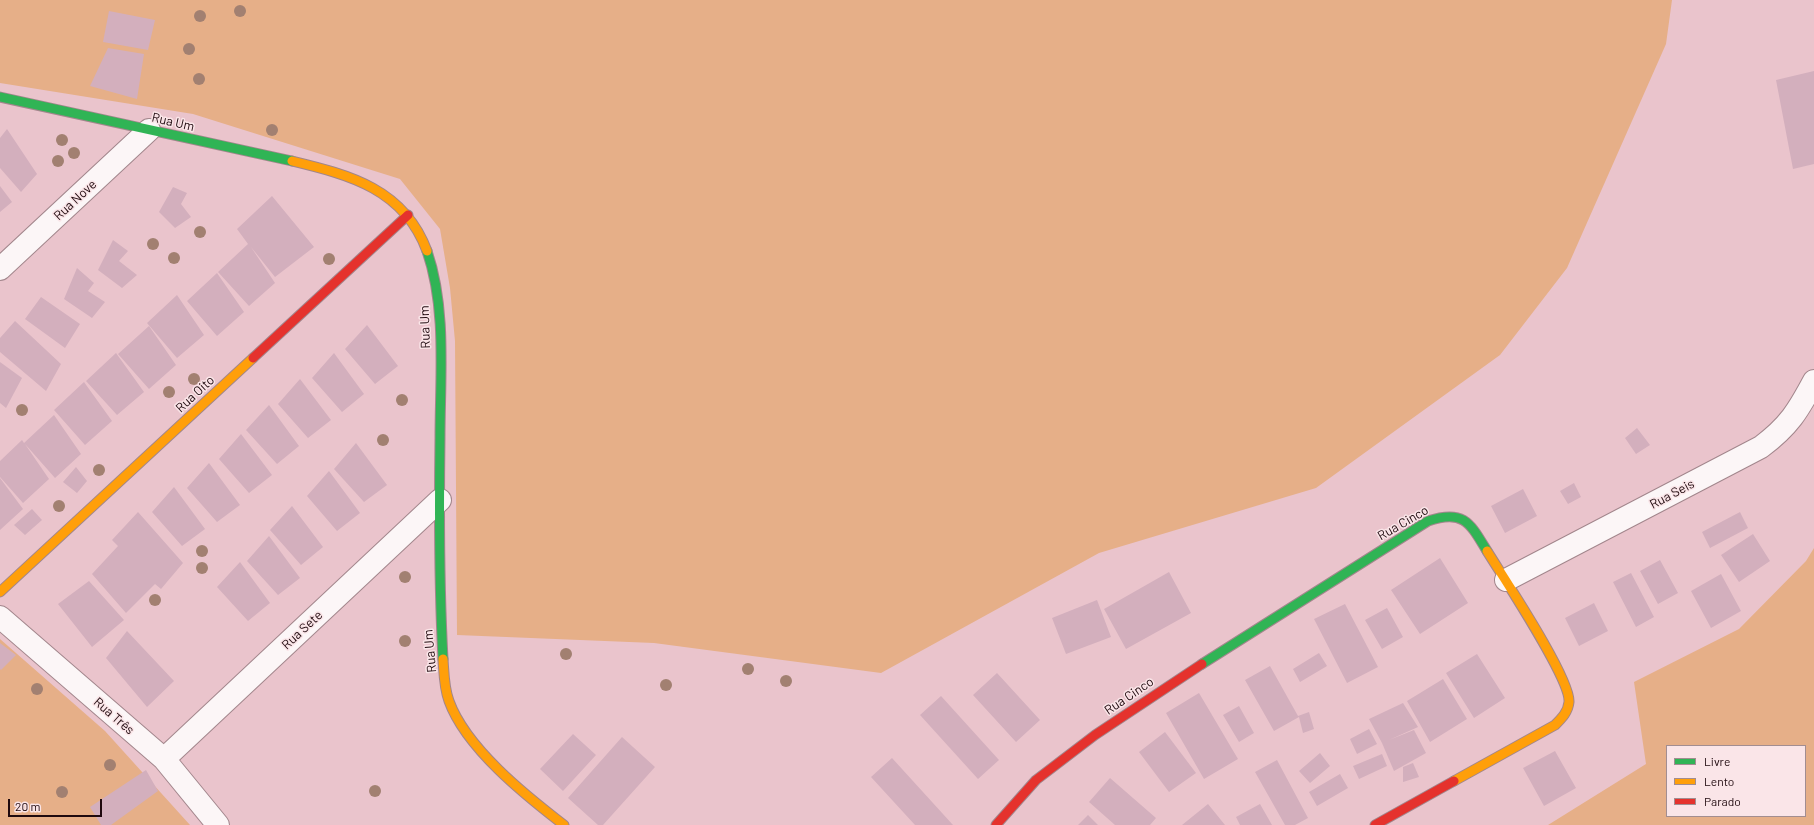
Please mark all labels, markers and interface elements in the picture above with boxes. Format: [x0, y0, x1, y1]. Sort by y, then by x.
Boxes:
street label: Rua Um [150, 110, 196, 134]
street label: Rua Nove [50, 176, 100, 224]
street label: Rua Um [416, 305, 434, 349]
street label: Rua Oito [172, 372, 218, 416]
street label: Rua Seis [1647, 476, 1697, 512]
street label: Rua Cinco [1375, 502, 1431, 544]
street label: Rua Sete [278, 607, 326, 653]
street label: Rua Um [420, 629, 440, 673]
street label: Rua Cinco [1101, 674, 1157, 718]
street label: Rua Três [91, 694, 137, 738]
legend [1666, 745, 1806, 817]
text: Livre [1704, 754, 1730, 768]
text: Lento [1704, 774, 1734, 788]
scale bar [10, 791, 104, 817]
text: Parado [1704, 794, 1741, 808]
text: 20 m [15, 799, 41, 813]

